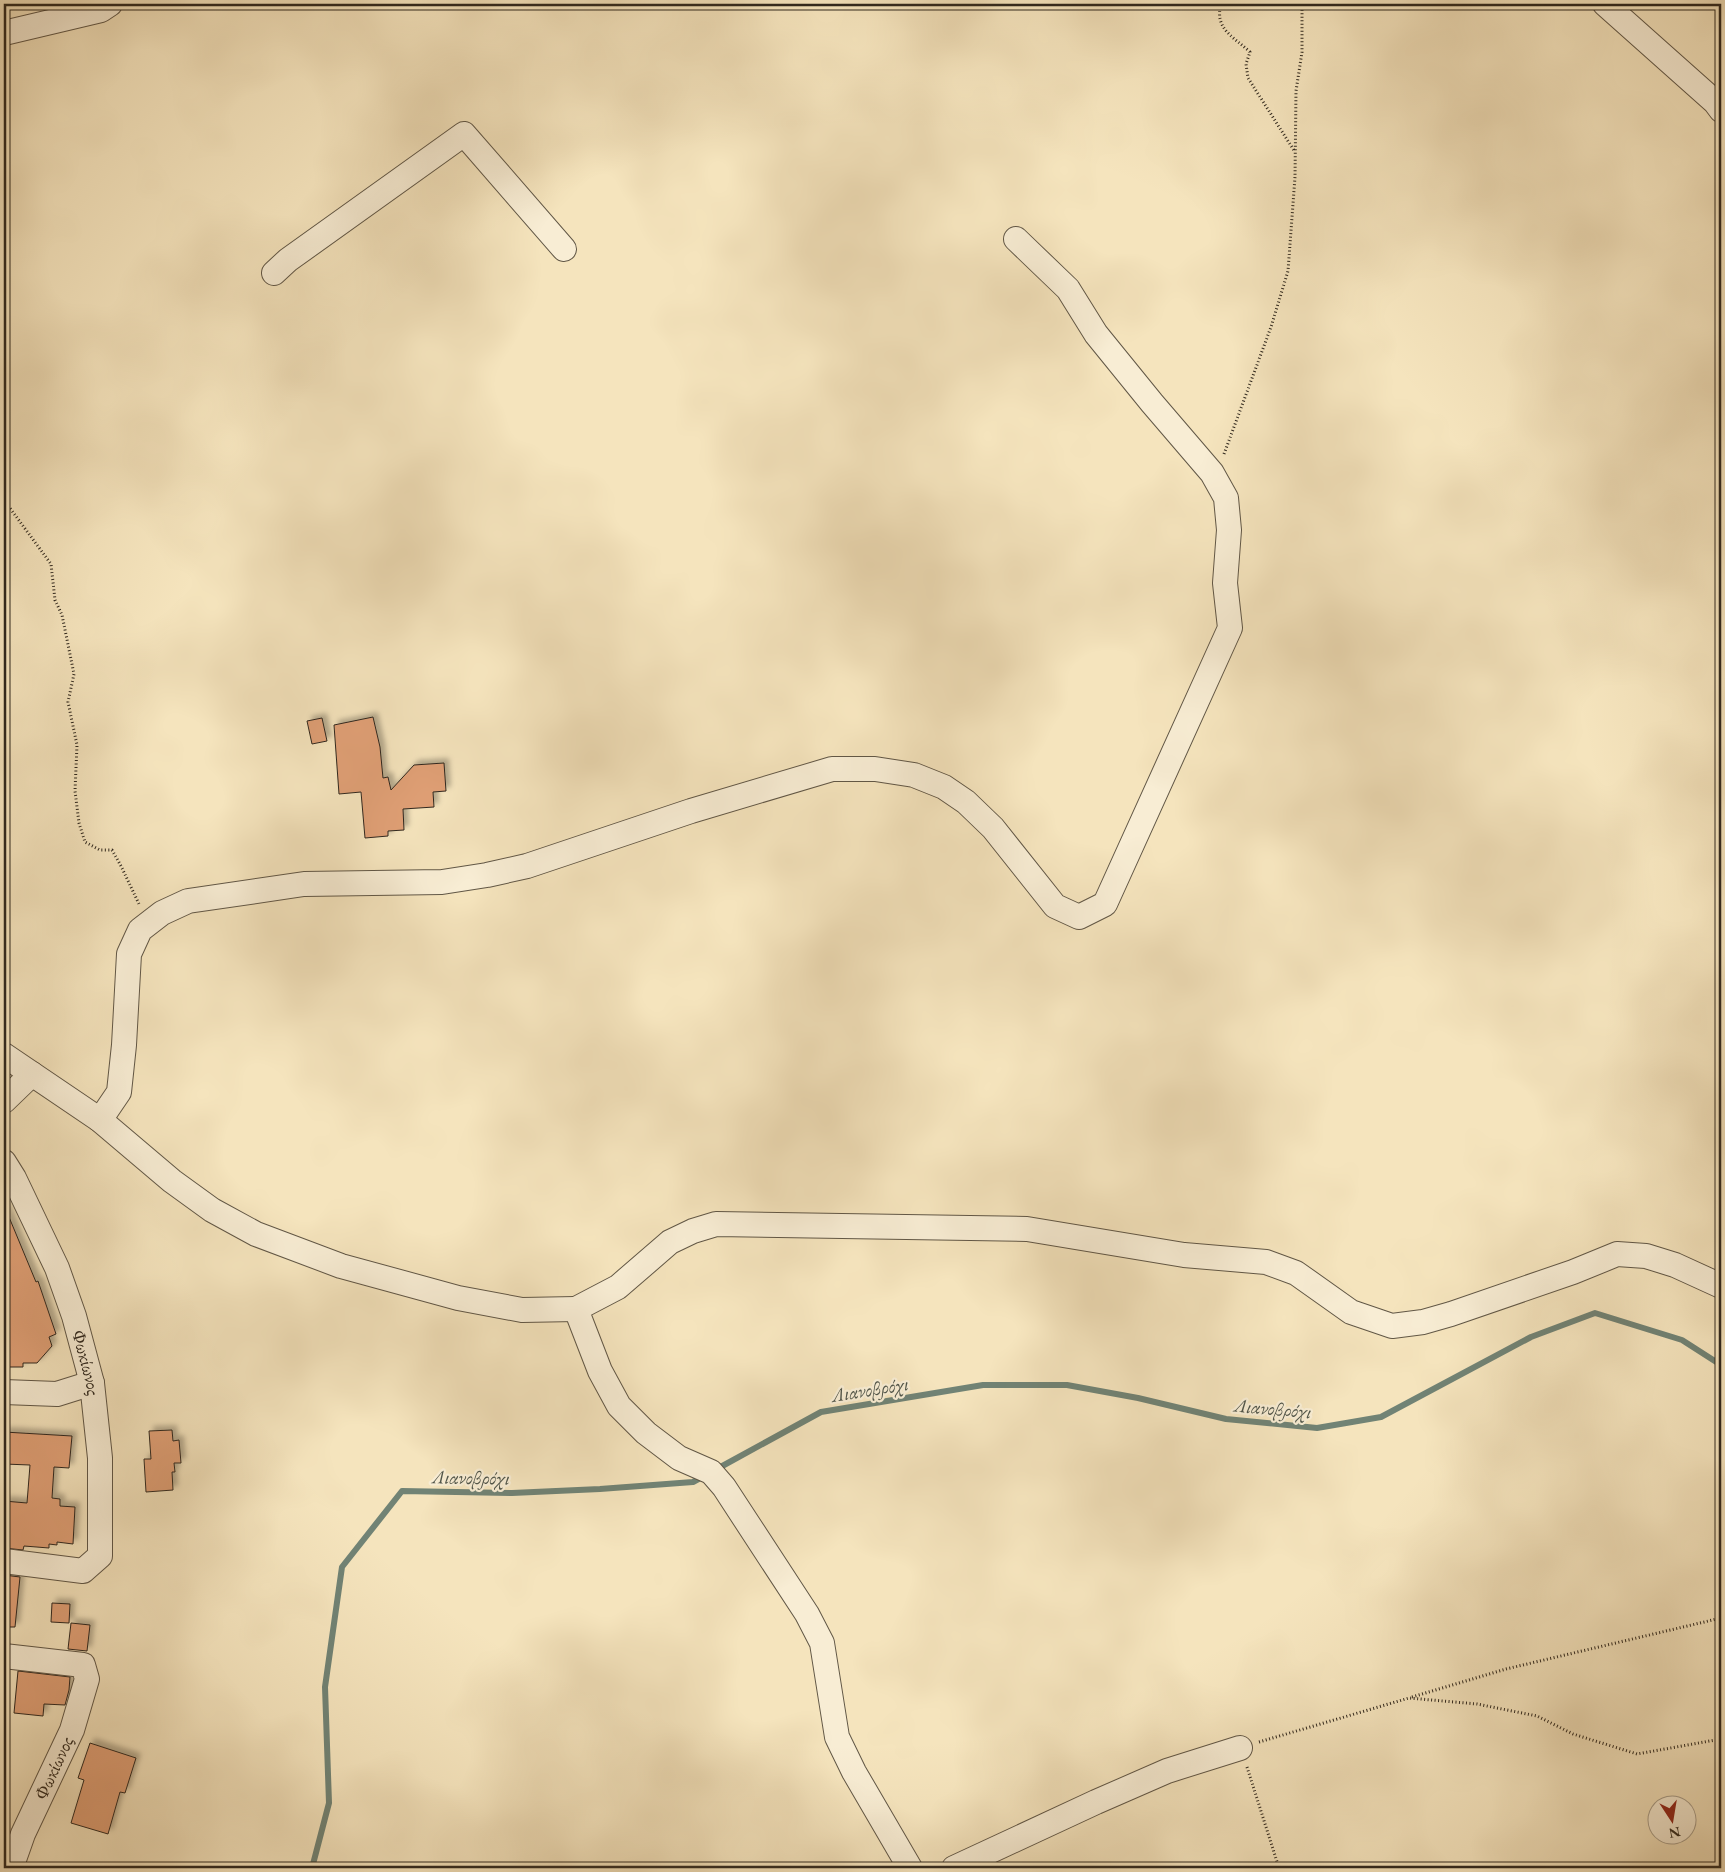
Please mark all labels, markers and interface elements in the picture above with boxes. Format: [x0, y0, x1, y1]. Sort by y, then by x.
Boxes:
street label: Φωκίωνος [67, 1327, 105, 1397]
water label: Λιανοβρόχι [828, 1371, 910, 1408]
water label: Λιανοβρόχι [1231, 1392, 1313, 1424]
water label: Λιανοβρόχι [430, 1464, 510, 1491]
street label: Φωκίωνος [29, 1733, 78, 1803]
north arrow [1648, 1794, 1698, 1844]
text: N [1667, 1823, 1682, 1843]

